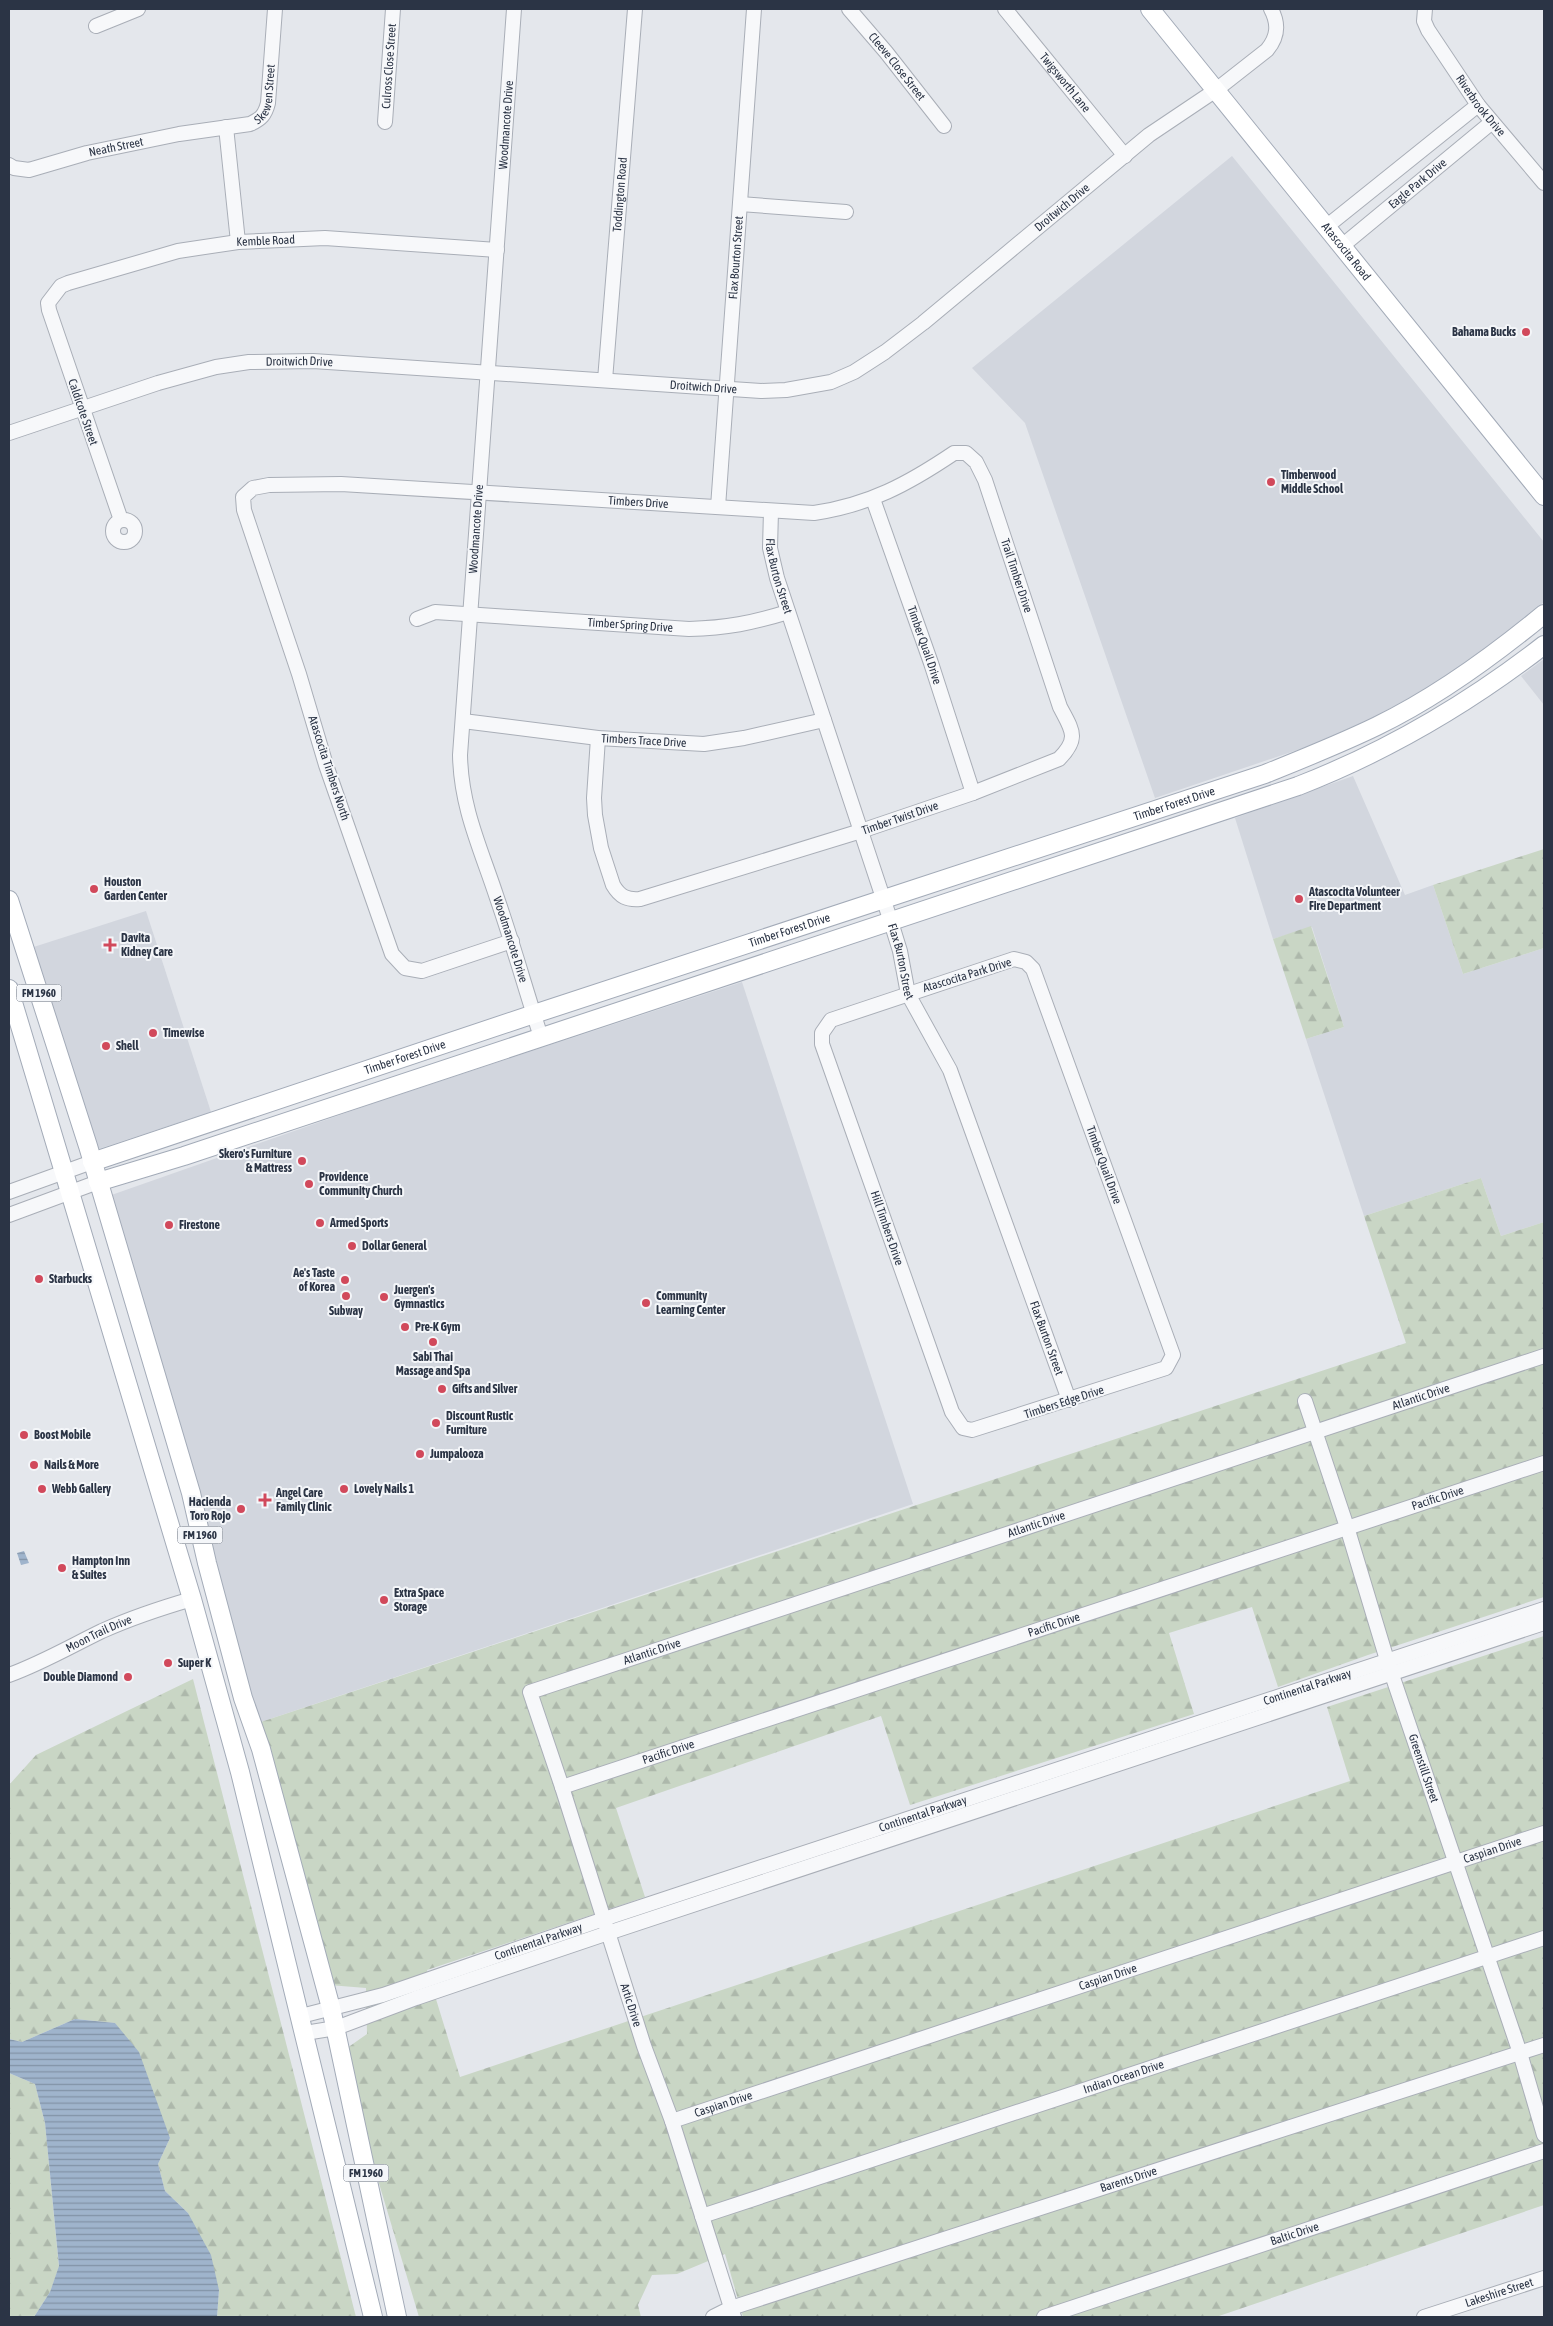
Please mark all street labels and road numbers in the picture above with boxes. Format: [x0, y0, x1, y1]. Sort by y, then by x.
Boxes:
street label: Culross Close Street [379, 22, 399, 109]
street label: Cleeve Close Street [866, 30, 929, 104]
street label: Twigsworth Lane [1037, 50, 1094, 115]
street label: Skewen Street [252, 63, 278, 127]
street label: Riverbrook Drive [1453, 72, 1508, 139]
street label: Woodmancote Drive [496, 80, 516, 170]
street label: Neath Street [87, 134, 145, 159]
street label: Eagle Park Drive [1386, 156, 1449, 212]
street label: Toddington Road [610, 157, 630, 232]
street label: Droitwich Drive [1032, 180, 1092, 234]
street label: Flax Bourton Street [726, 215, 746, 300]
street label: Atascocita Road [1319, 220, 1374, 283]
street label: Kemble Road [236, 232, 295, 249]
street label: Droitwich Drive [266, 354, 333, 369]
street label: Caldicote Street [65, 377, 101, 448]
street label: Droitwich Drive [669, 378, 737, 396]
street label: Woodmancote Drive [466, 484, 486, 574]
street label: Timbers Drive [608, 493, 669, 511]
street label: Trail Timber Drive [998, 537, 1035, 614]
street label: Flax Burton Street [763, 538, 795, 616]
street label: Timber Quail Drive [904, 604, 944, 686]
street label: Timber Spring Drive [587, 615, 674, 635]
street label: Atascocita Timbers North [305, 714, 353, 822]
street label: Timbers Trace Drive [601, 731, 687, 750]
street label: Timber Forest Drive [1132, 784, 1217, 824]
street label: Timber Twist Drive [860, 798, 940, 838]
street label: Woodmancote Drive [490, 895, 531, 984]
street label: Timber Forest Drive [747, 910, 832, 950]
street label: Flax Burton Street [885, 922, 917, 1003]
street label: Atascocita Park Drive [921, 955, 1013, 995]
road number: FM 1960 [16, 984, 62, 1001]
street label: Timber Forest Drive [363, 1037, 447, 1077]
street label: Timber Quail Drive [1083, 1124, 1125, 1206]
street label: Hill Timbers Drive [868, 1189, 906, 1267]
street label: Flax Burton Street [1027, 1299, 1067, 1377]
street label: Atlantic Drive [1390, 1381, 1451, 1413]
street label: Timbers Edge Drive [1022, 1383, 1106, 1421]
street label: Pacific Drive [1410, 1483, 1465, 1513]
street label: Atlantic Drive [1006, 1508, 1067, 1540]
road number: FM 1960 [178, 1526, 222, 1544]
street label: Pacific Drive [1026, 1610, 1082, 1640]
street label: Moon Trail Drive [63, 1612, 134, 1655]
street label: Atlantic Drive [621, 1636, 682, 1668]
street label: Continental Parkway [1262, 1666, 1353, 1708]
street label: Greenstill Street [1406, 1732, 1442, 1805]
street label: Pacific Drive [641, 1737, 696, 1767]
street label: Continental Parkway [877, 1793, 969, 1835]
street label: Caspian Drive [1462, 1834, 1523, 1866]
street label: Continental Parkway [493, 1920, 584, 1963]
street label: Caspian Drive [1077, 1961, 1139, 1993]
street label: Artic Drive [617, 1981, 645, 2029]
street label: Indian Ocean Drive [1082, 2057, 1166, 2097]
street label: Caspian Drive [693, 2088, 754, 2120]
road number: FM 1960 [344, 2164, 388, 2182]
street label: Barents Drive [1098, 2164, 1159, 2195]
street label: Baltic Drive [1269, 2219, 1321, 2248]
street label: Lakeshire Street [1463, 2275, 1535, 2310]

